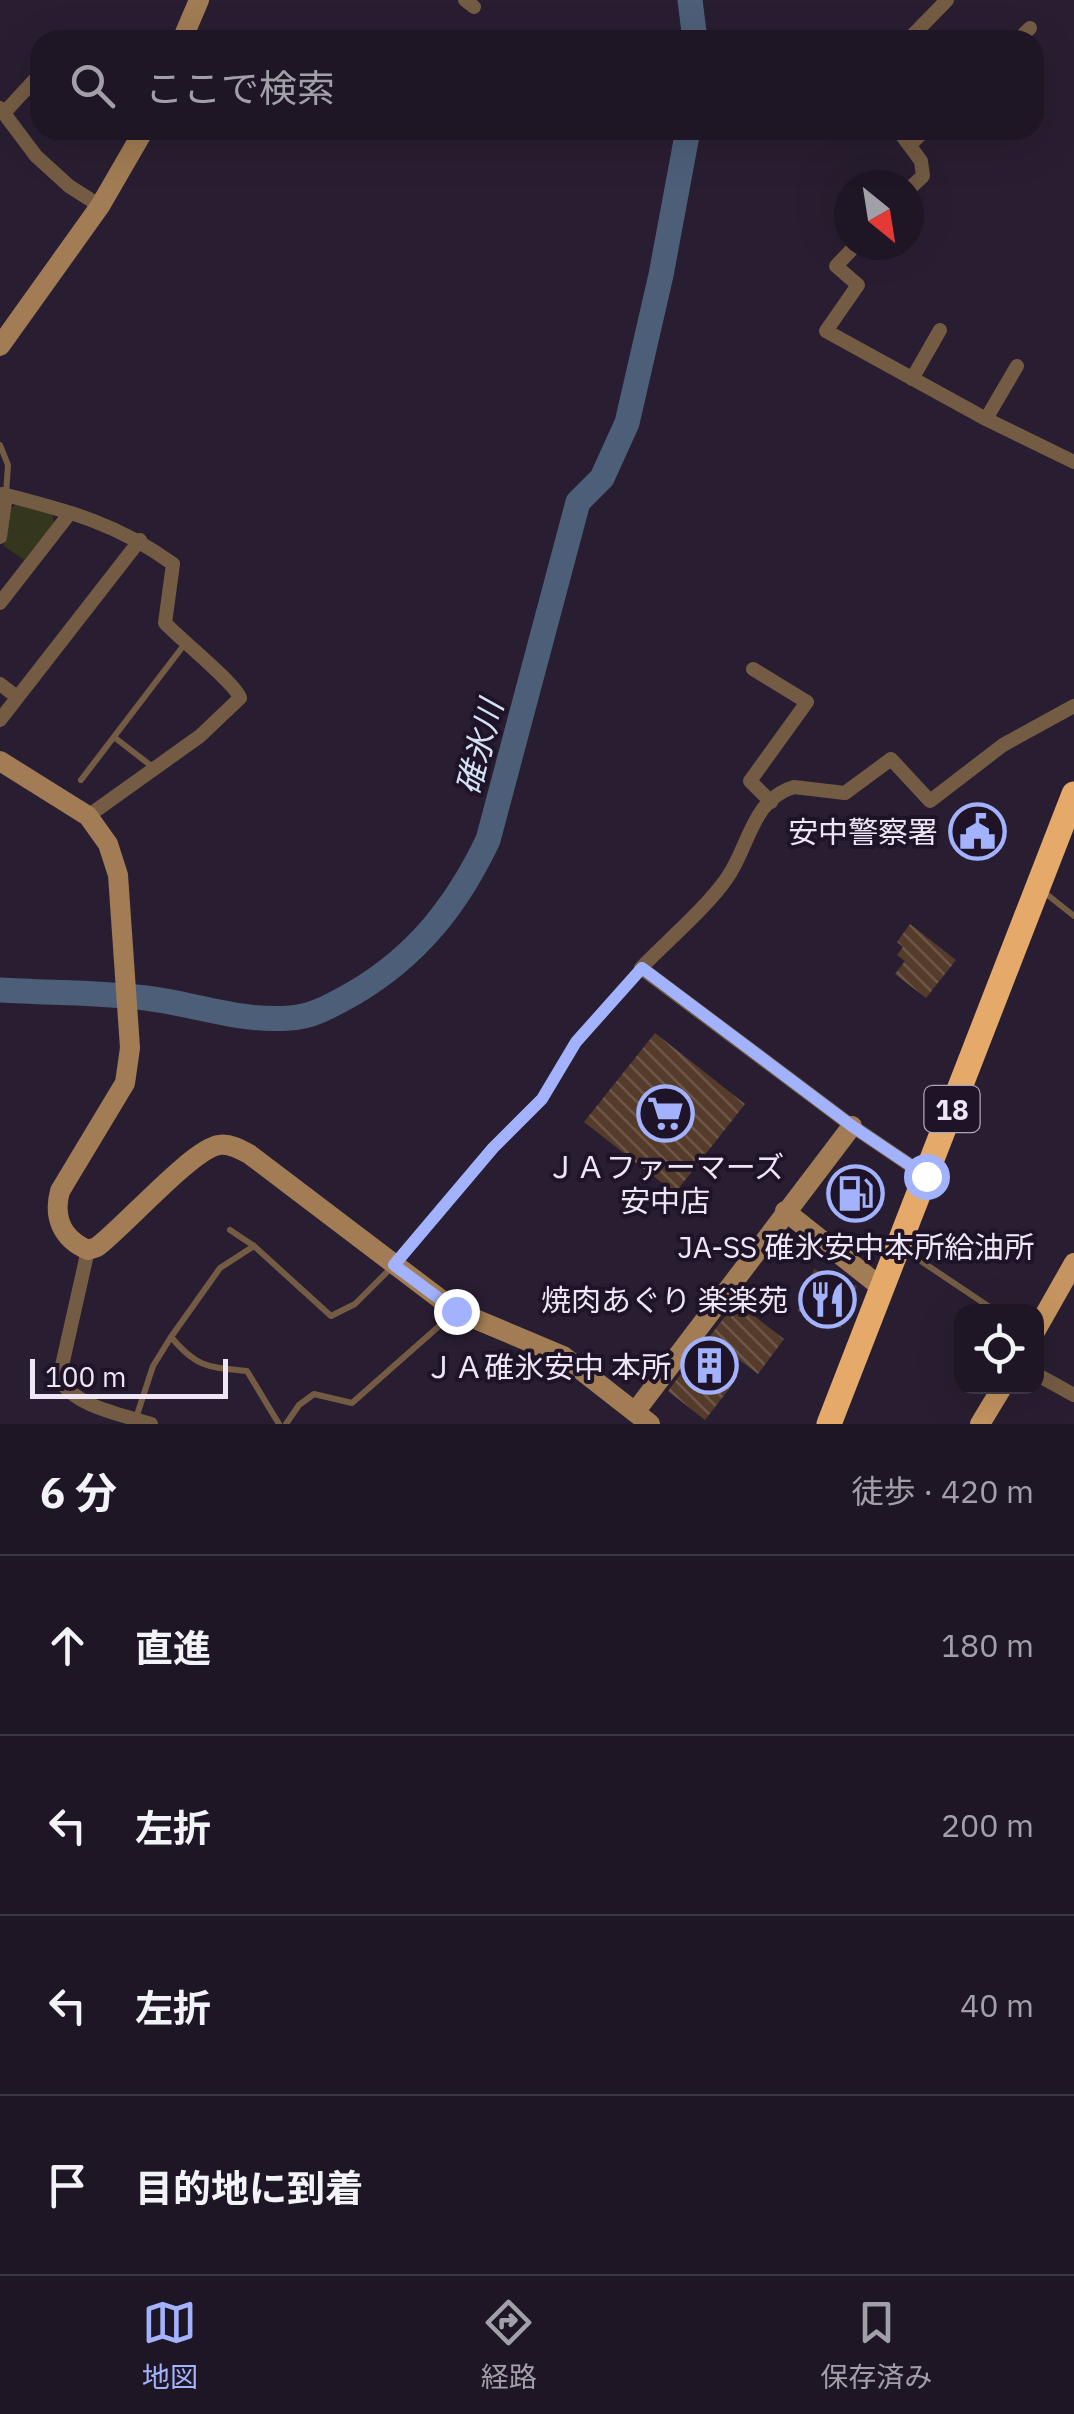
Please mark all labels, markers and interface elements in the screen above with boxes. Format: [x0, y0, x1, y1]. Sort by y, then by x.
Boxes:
search box [30, 30, 1044, 140]
icon: search [65, 58, 120, 113]
text: ここで検索 [145, 63, 335, 112]
north arrow [834, 170, 924, 260]
water label: 碓氷川 [446, 692, 512, 799]
public building icon: 安中警察署 [947, 801, 1007, 861]
place label: 安中警察署 [788, 812, 938, 851]
supermarket icon: ＪＡファーマーズ 安中店 [635, 1083, 695, 1143]
road number: 18 [924, 1086, 980, 1132]
place label: ＪＡファーマーズ 安中店 [546, 1147, 784, 1220]
route start [904, 1154, 950, 1200]
fuel station icon: JA-SS 碓氷安中本所給油所 [826, 1163, 886, 1223]
place label: JA-SS 碓氷安中本所給油所 [678, 1227, 1034, 1266]
restaurant icon: 焼肉あぐり 楽楽苑 [797, 1269, 857, 1329]
place label: 焼肉あぐり 楽楽苑 [541, 1280, 788, 1319]
route end [434, 1289, 480, 1335]
map controls [954, 1304, 1044, 1394]
button: locate [954, 1304, 1044, 1394]
building icon: ＪＡ碓氷安中 本所 [680, 1336, 740, 1396]
place label: ＪＡ碓氷安中 本所 [424, 1347, 671, 1386]
scale bar [30, 1354, 228, 1398]
text: 100 m [45, 1358, 126, 1395]
text: 6 分 [40, 1465, 117, 1520]
text: 徒歩 · 420 m [851, 1470, 1034, 1512]
icon: ahead [40, 1618, 95, 1673]
text: 直進 [135, 1623, 211, 1672]
text: 180 m [941, 1624, 1034, 1666]
icon: left [40, 1798, 95, 1853]
text: 左折 [135, 1803, 211, 1852]
text: 200 m [941, 1804, 1034, 1846]
icon: left [40, 1978, 95, 2033]
text: 左折 [135, 1983, 211, 2032]
text: 40 m [960, 1984, 1034, 2026]
icon: arrive [40, 2158, 95, 2213]
text: 目的地に到着 [135, 2163, 363, 2212]
tab: 地図 [142, 2295, 198, 2395]
tab: 経路 [481, 2295, 537, 2395]
tab: 保存済み [820, 2295, 932, 2395]

